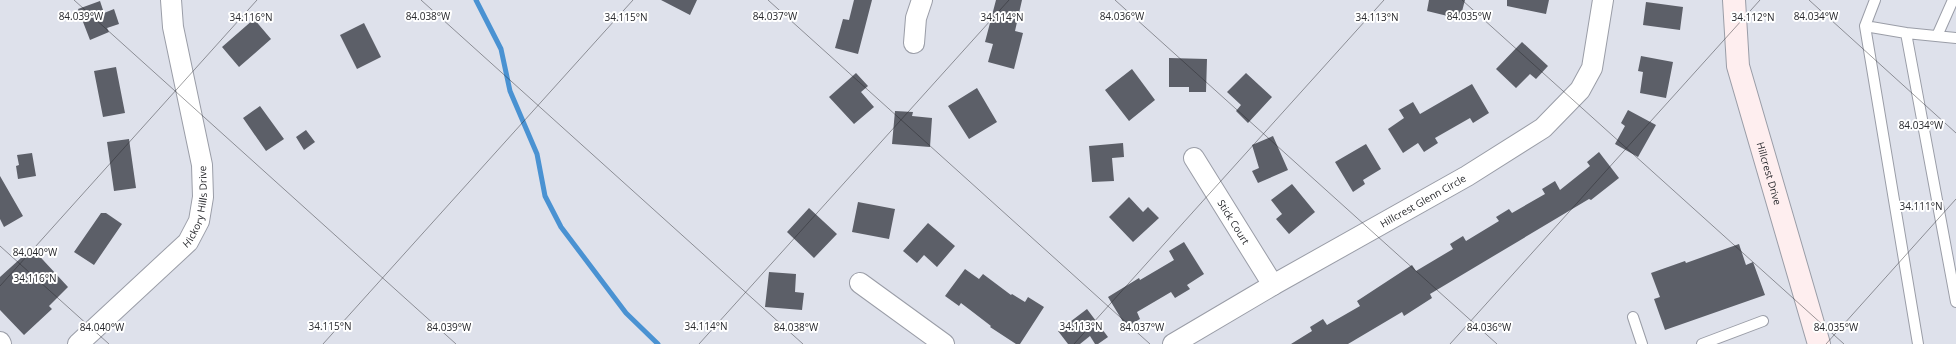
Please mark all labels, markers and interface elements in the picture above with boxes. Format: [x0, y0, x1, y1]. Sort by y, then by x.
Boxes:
text: 84.039°W [59, 9, 104, 23]
text: 84.038°W [406, 9, 451, 23]
text: 84.037°W [753, 9, 798, 23]
text: 84.036°W [1100, 9, 1145, 23]
text: 84.035°W [1447, 9, 1492, 23]
text: 84.034°W [1794, 9, 1839, 23]
text: 34.116°N [229, 10, 273, 24]
text: 34.115°N [604, 10, 648, 24]
text: 34.114°N [980, 10, 1024, 24]
text: 34.113°N [1355, 10, 1399, 24]
text: 34.112°N [1731, 10, 1775, 24]
text: 84.034°W [1899, 118, 1944, 132]
street label: Hillcrest Drive [1753, 140, 1785, 207]
street label: Hickory Hills Drive [179, 165, 210, 251]
street label: Hillcrest Glenn Circle [1377, 171, 1469, 231]
street label: Stick Court [1214, 197, 1253, 247]
text: 34.111°N [1899, 199, 1943, 213]
text: 84.040°W [13, 245, 58, 259]
text: 34.116°N [13, 271, 57, 285]
text: 34.115°N [308, 319, 352, 333]
text: 34.114°N [684, 319, 728, 333]
text: 34.113°N [1059, 319, 1103, 333]
text: 84.040°W [80, 320, 125, 334]
text: 84.039°W [427, 320, 472, 334]
text: 84.038°W [774, 320, 819, 334]
text: 84.037°W [1120, 320, 1165, 334]
text: 84.036°W [1467, 320, 1512, 334]
text: 84.035°W [1814, 320, 1859, 334]

